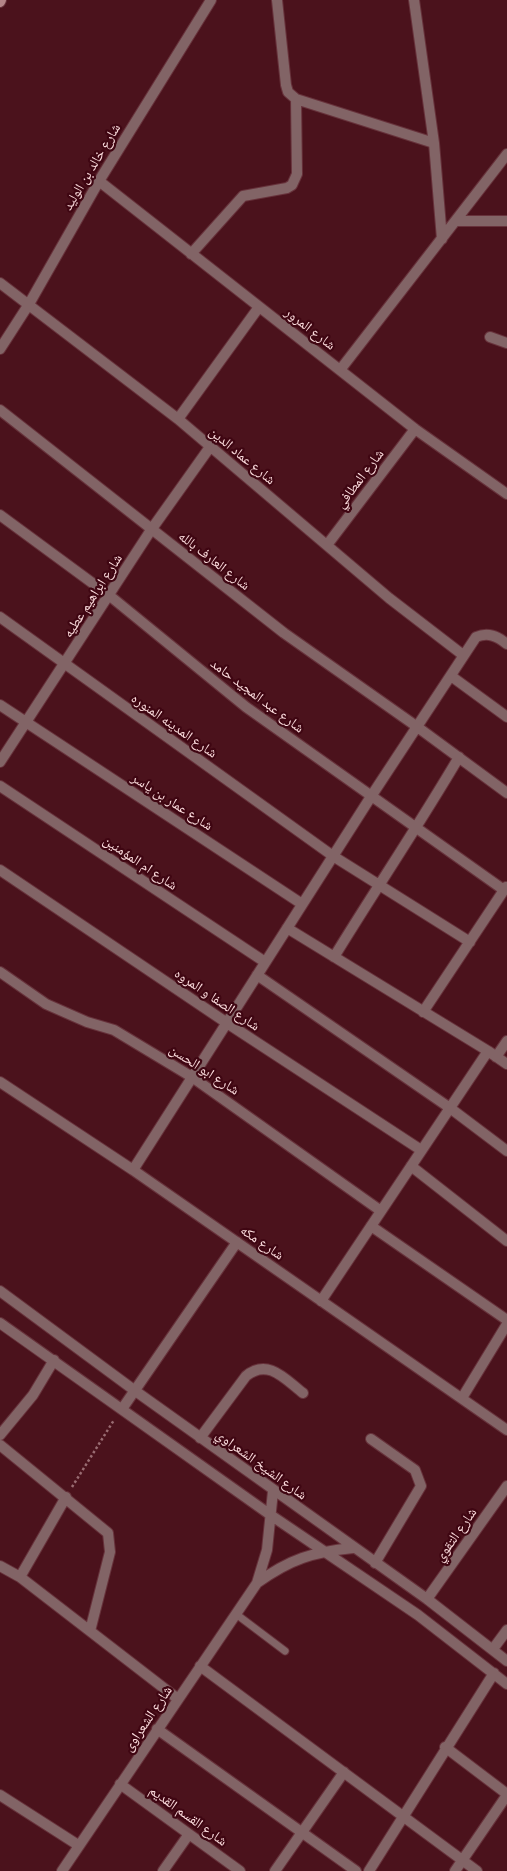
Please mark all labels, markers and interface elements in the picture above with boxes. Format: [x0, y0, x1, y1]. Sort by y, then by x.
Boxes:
street label: شارع خالد بن الوليد [60, 121, 124, 213]
street label: شارع المرور [281, 304, 339, 354]
street label: شارع عماد الدين [205, 423, 279, 489]
street label: شارع المطافي [332, 446, 388, 512]
street label: شارع العارف بالله [175, 528, 253, 594]
street label: شارع ابراهيم عطيه [60, 551, 126, 641]
street label: شارع عبد المجيد حامد [207, 655, 307, 737]
street label: شارع المدينه المنوره [128, 690, 220, 762]
street label: شارع عمار بن ياسر [128, 769, 216, 835]
street label: شارع ام المؤمنين [100, 832, 180, 894]
street label: شارع الصفا و المروه [171, 965, 263, 1035]
street label: شارع ابو الحسن [166, 1041, 242, 1099]
street label: شارع مكه [237, 1222, 287, 1264]
street label: شارع الشيخ الشعراوي [212, 1426, 310, 1504]
street label: شارع التقوي [431, 1505, 481, 1565]
street label: شارع الشعراوى [120, 1683, 176, 1755]
street label: شارع القسم القديم [146, 1782, 230, 1850]

